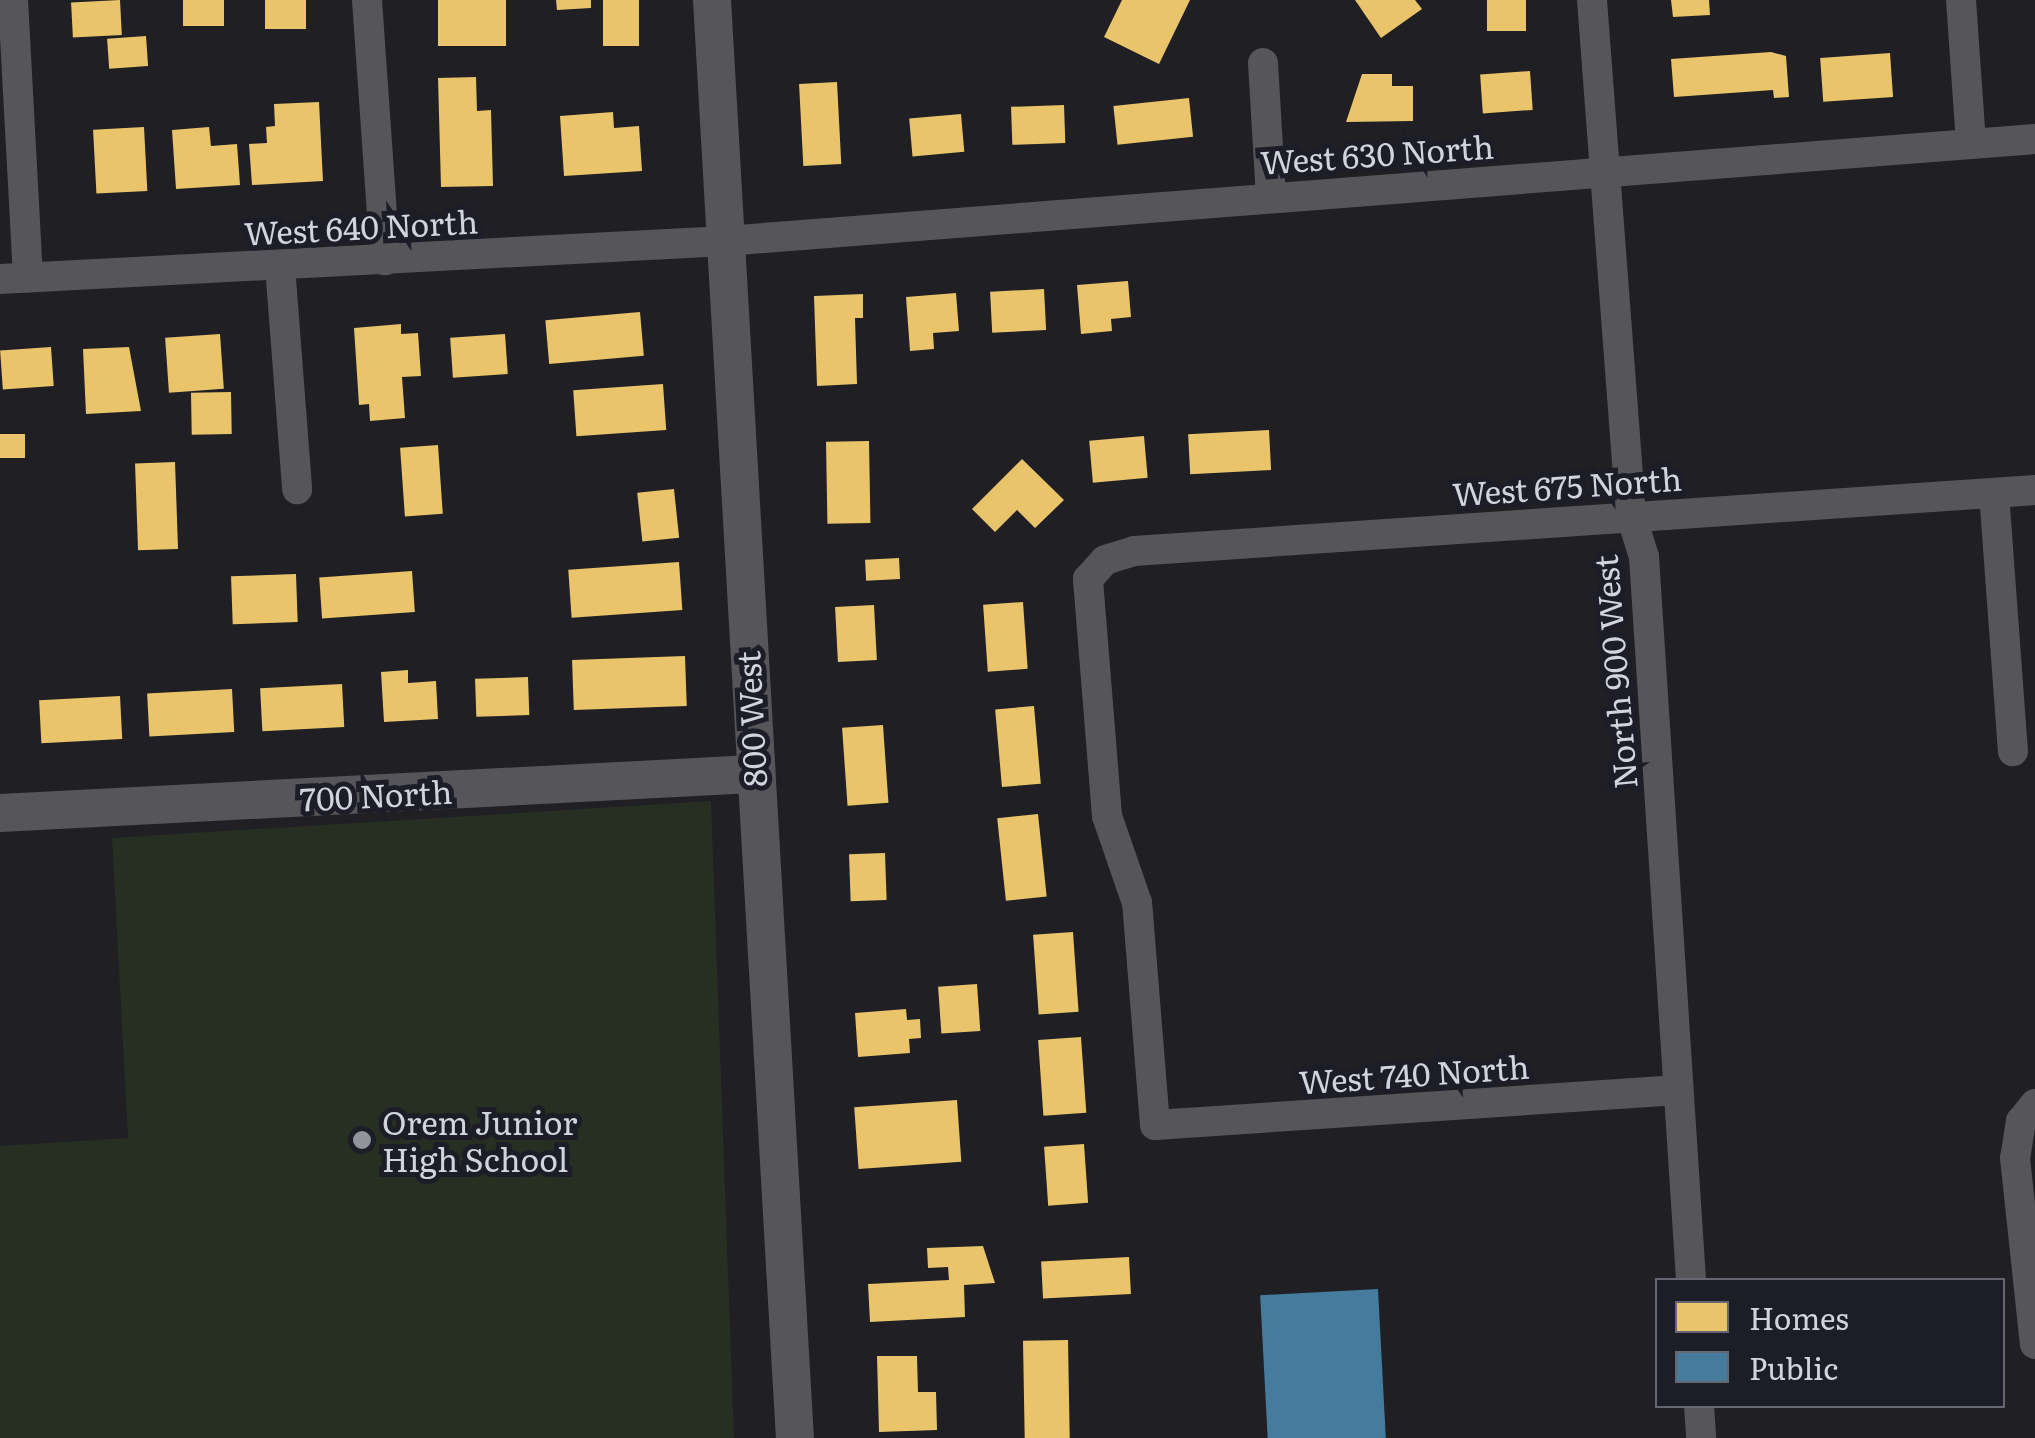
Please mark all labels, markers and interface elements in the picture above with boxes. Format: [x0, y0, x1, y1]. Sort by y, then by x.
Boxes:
street label: West 630 North [1259, 126, 1495, 180]
street label: West 640 North [243, 201, 479, 251]
street label: West 675 North [1451, 458, 1683, 512]
street label: North 900 West [1585, 553, 1643, 791]
street label: 800 West [727, 650, 773, 788]
street label: 700 North [299, 771, 453, 817]
street label: West 740 North [1297, 1046, 1531, 1100]
place label: Orem Junior High School [382, 1103, 577, 1178]
marker: Orem Junior High School [351, 1129, 373, 1151]
legend [1655, 1278, 2005, 1408]
text: Homes [1749, 1295, 1849, 1339]
text: Public [1749, 1345, 1838, 1389]

